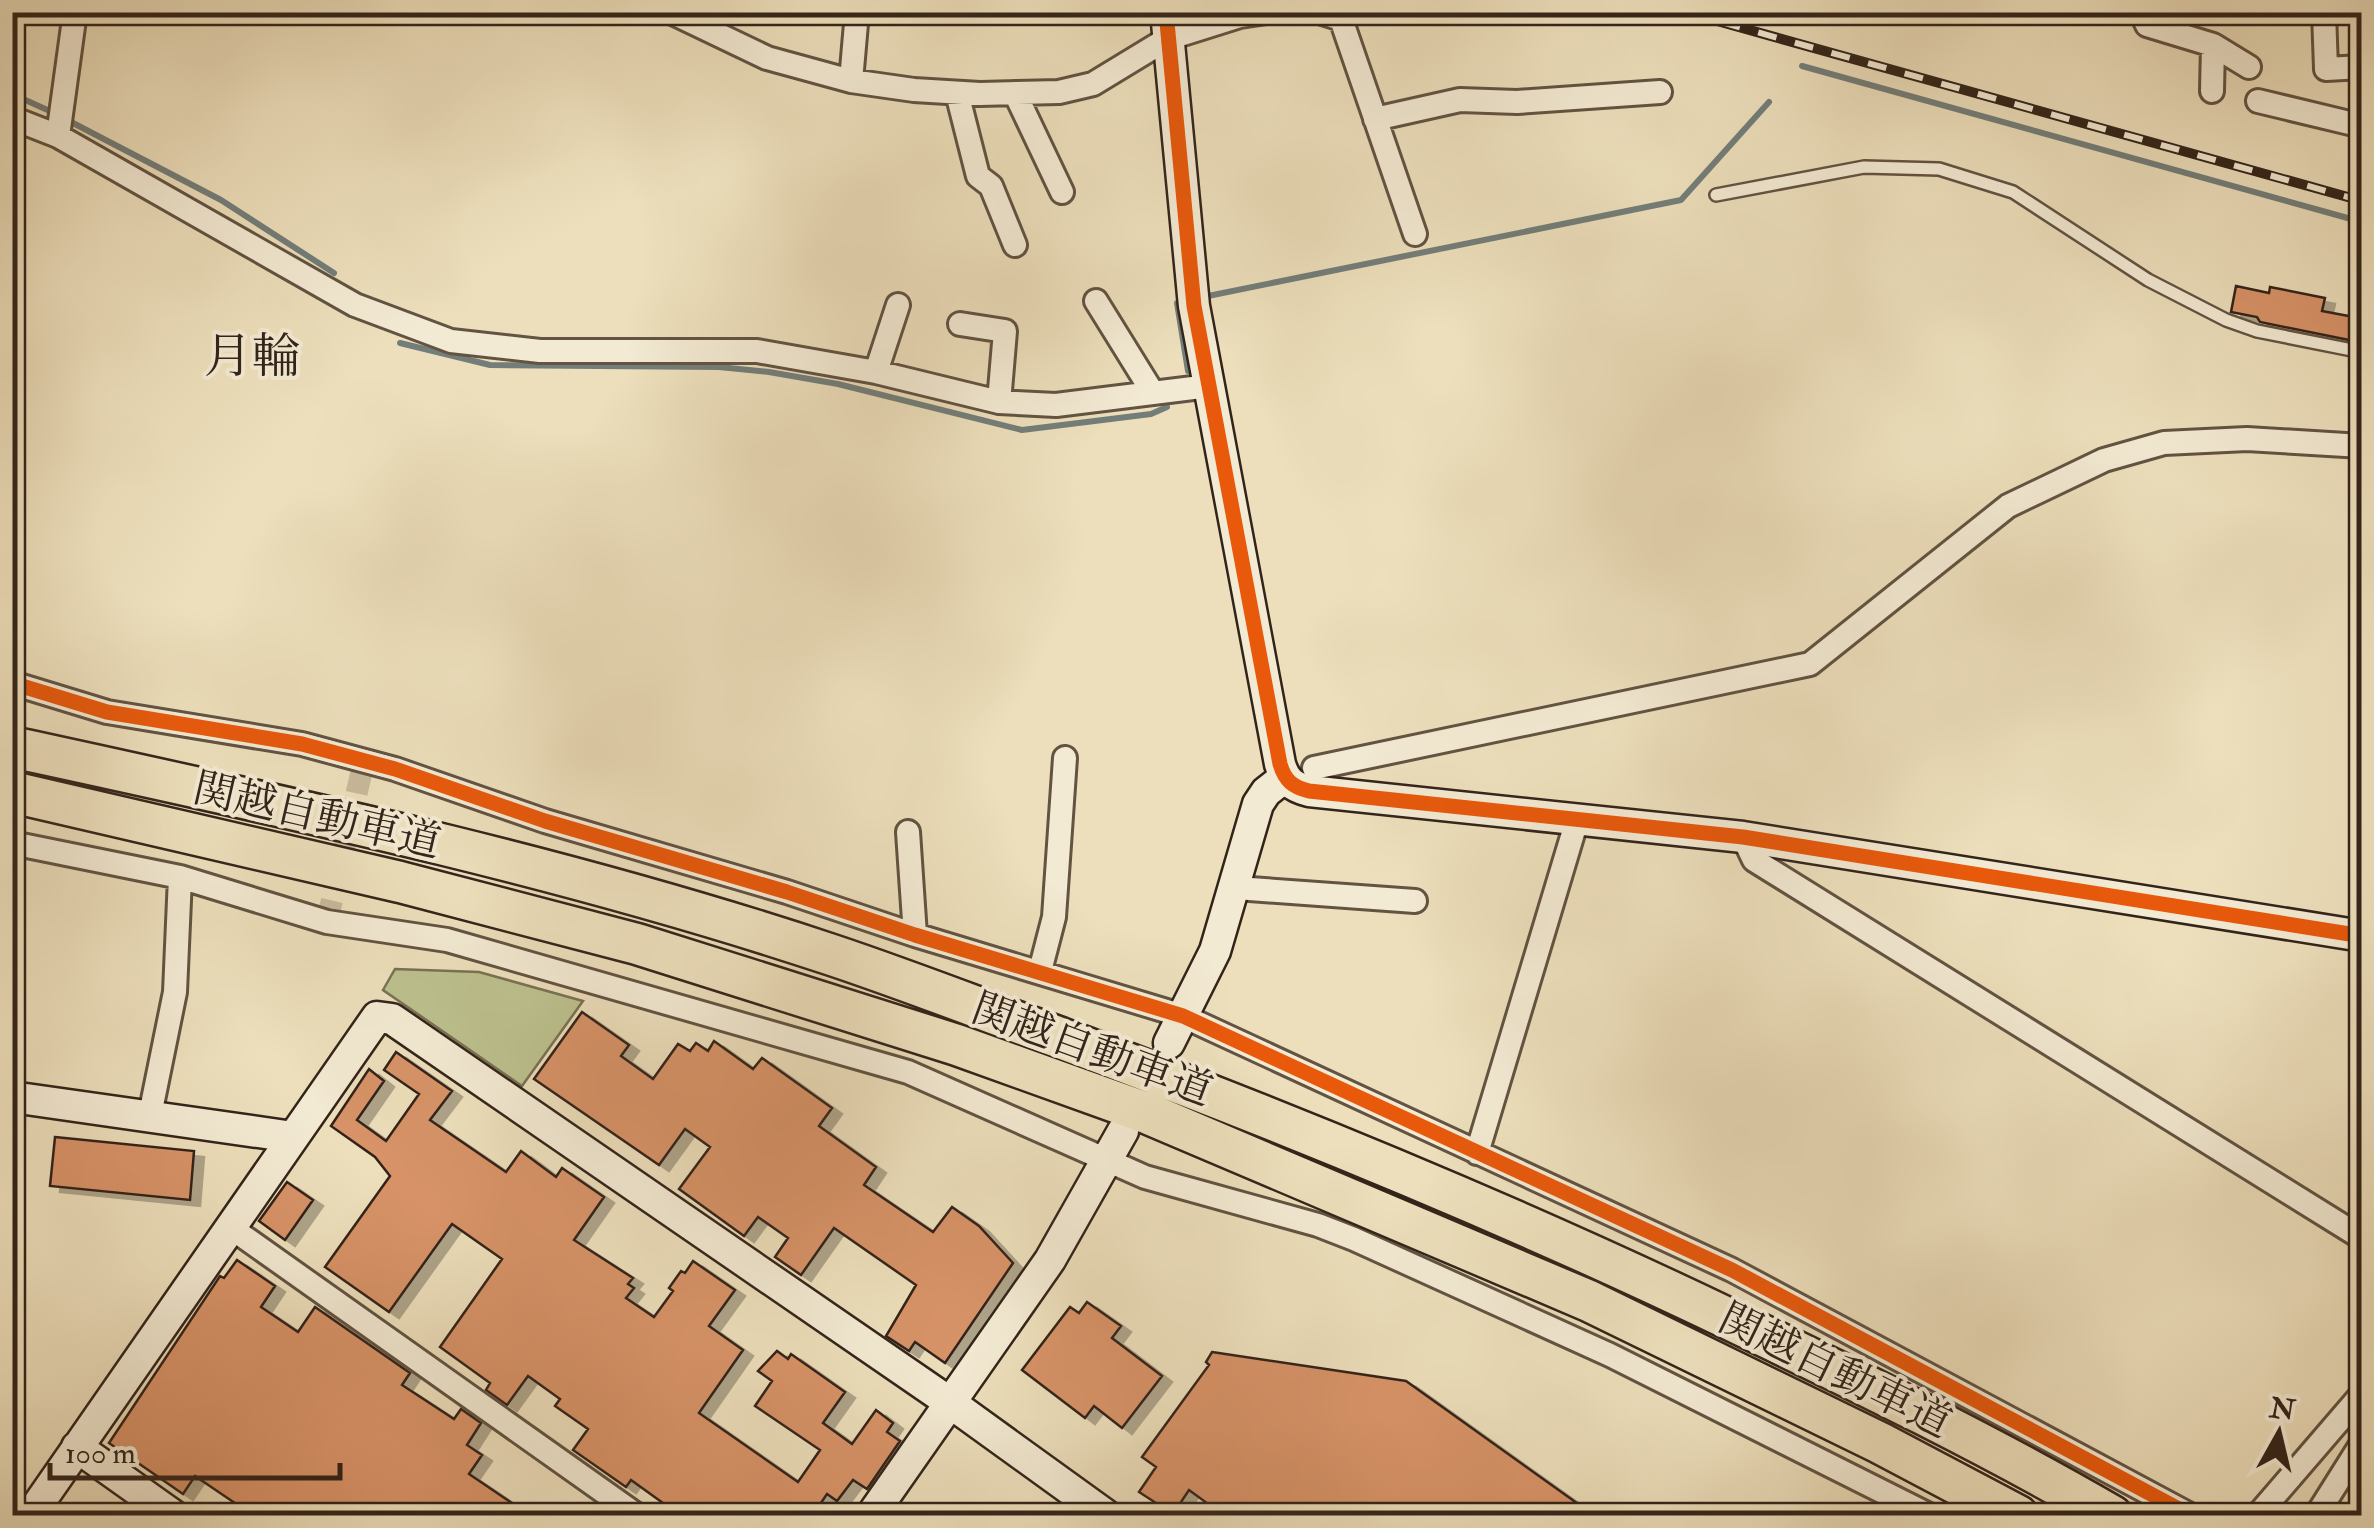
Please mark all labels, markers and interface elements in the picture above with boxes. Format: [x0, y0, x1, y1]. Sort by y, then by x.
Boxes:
district label: 月輪 [204, 327, 300, 387]
street label: 関越自動車道 [188, 762, 446, 870]
street label: 関越自動車道 [965, 982, 1219, 1118]
street label: 関越自動車道 [1710, 1292, 1960, 1450]
north arrow [2229, 1383, 2329, 1483]
text: N [2266, 1391, 2298, 1429]
scale bar [50, 1418, 340, 1480]
text: 100 m [65, 1435, 136, 1472]

